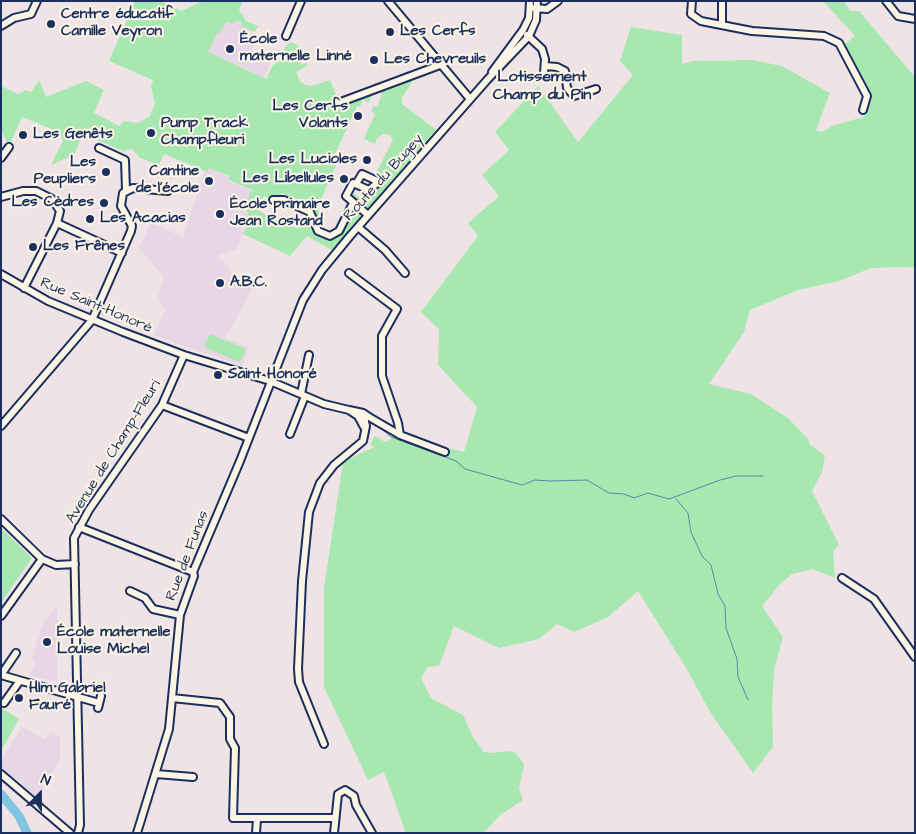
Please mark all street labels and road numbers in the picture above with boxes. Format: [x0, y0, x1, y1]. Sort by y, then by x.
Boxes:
street label: Route du Bugey [340, 131, 428, 225]
street label: Rue Saint-Honoré [37, 274, 155, 338]
street label: Avenue de Champ-Fleuri [62, 377, 166, 527]
street label: Rue de Funas [163, 508, 213, 604]

